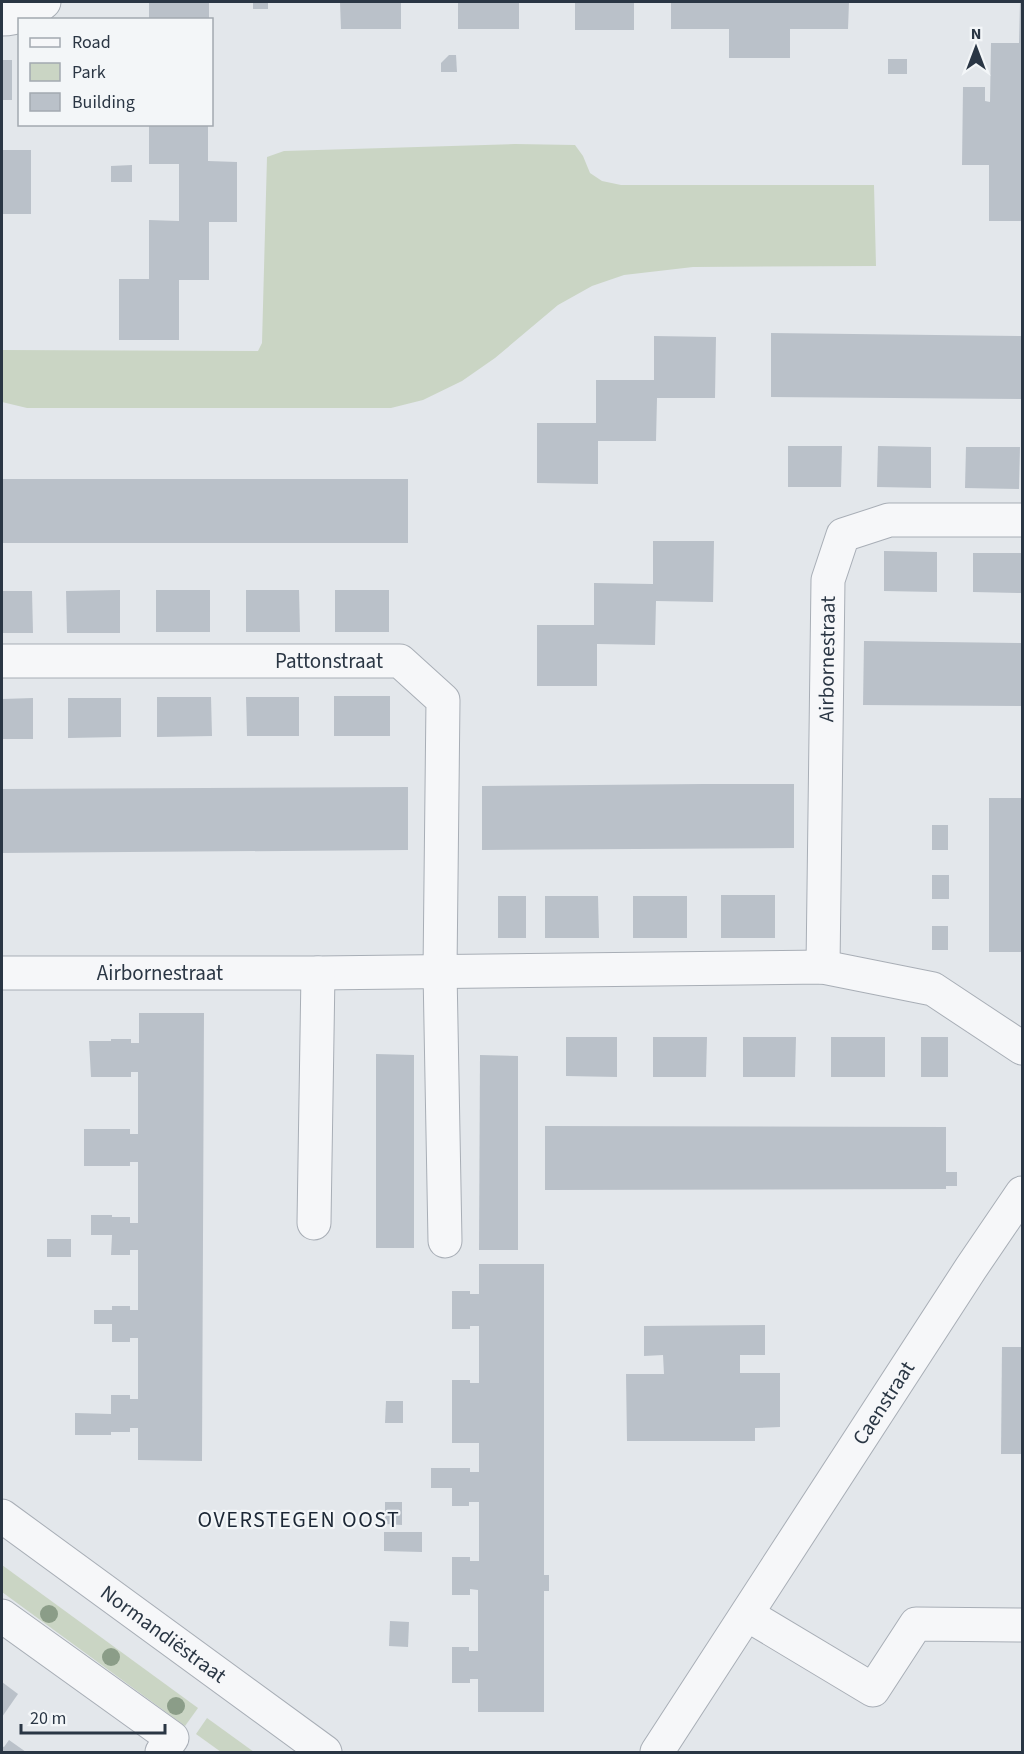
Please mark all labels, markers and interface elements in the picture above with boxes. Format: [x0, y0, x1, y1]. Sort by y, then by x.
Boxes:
legend [18, 18, 213, 126]
north arrow [946, 18, 1006, 78]
text: N [971, 23, 981, 45]
text: Road [72, 30, 111, 55]
text: Park [72, 60, 106, 85]
text: Building [72, 90, 135, 115]
street label: Airbornestraat [811, 596, 843, 722]
street label: Pattonstraat [275, 646, 383, 676]
street label: Airbornestraat [97, 958, 223, 988]
street label: Caenstraat [845, 1355, 922, 1451]
district label: OVERSTEGEN OOST [198, 1504, 400, 1536]
street label: Normandiëstraat [94, 1578, 233, 1690]
scale bar [21, 1697, 165, 1735]
text: 20 m [30, 1706, 66, 1731]

